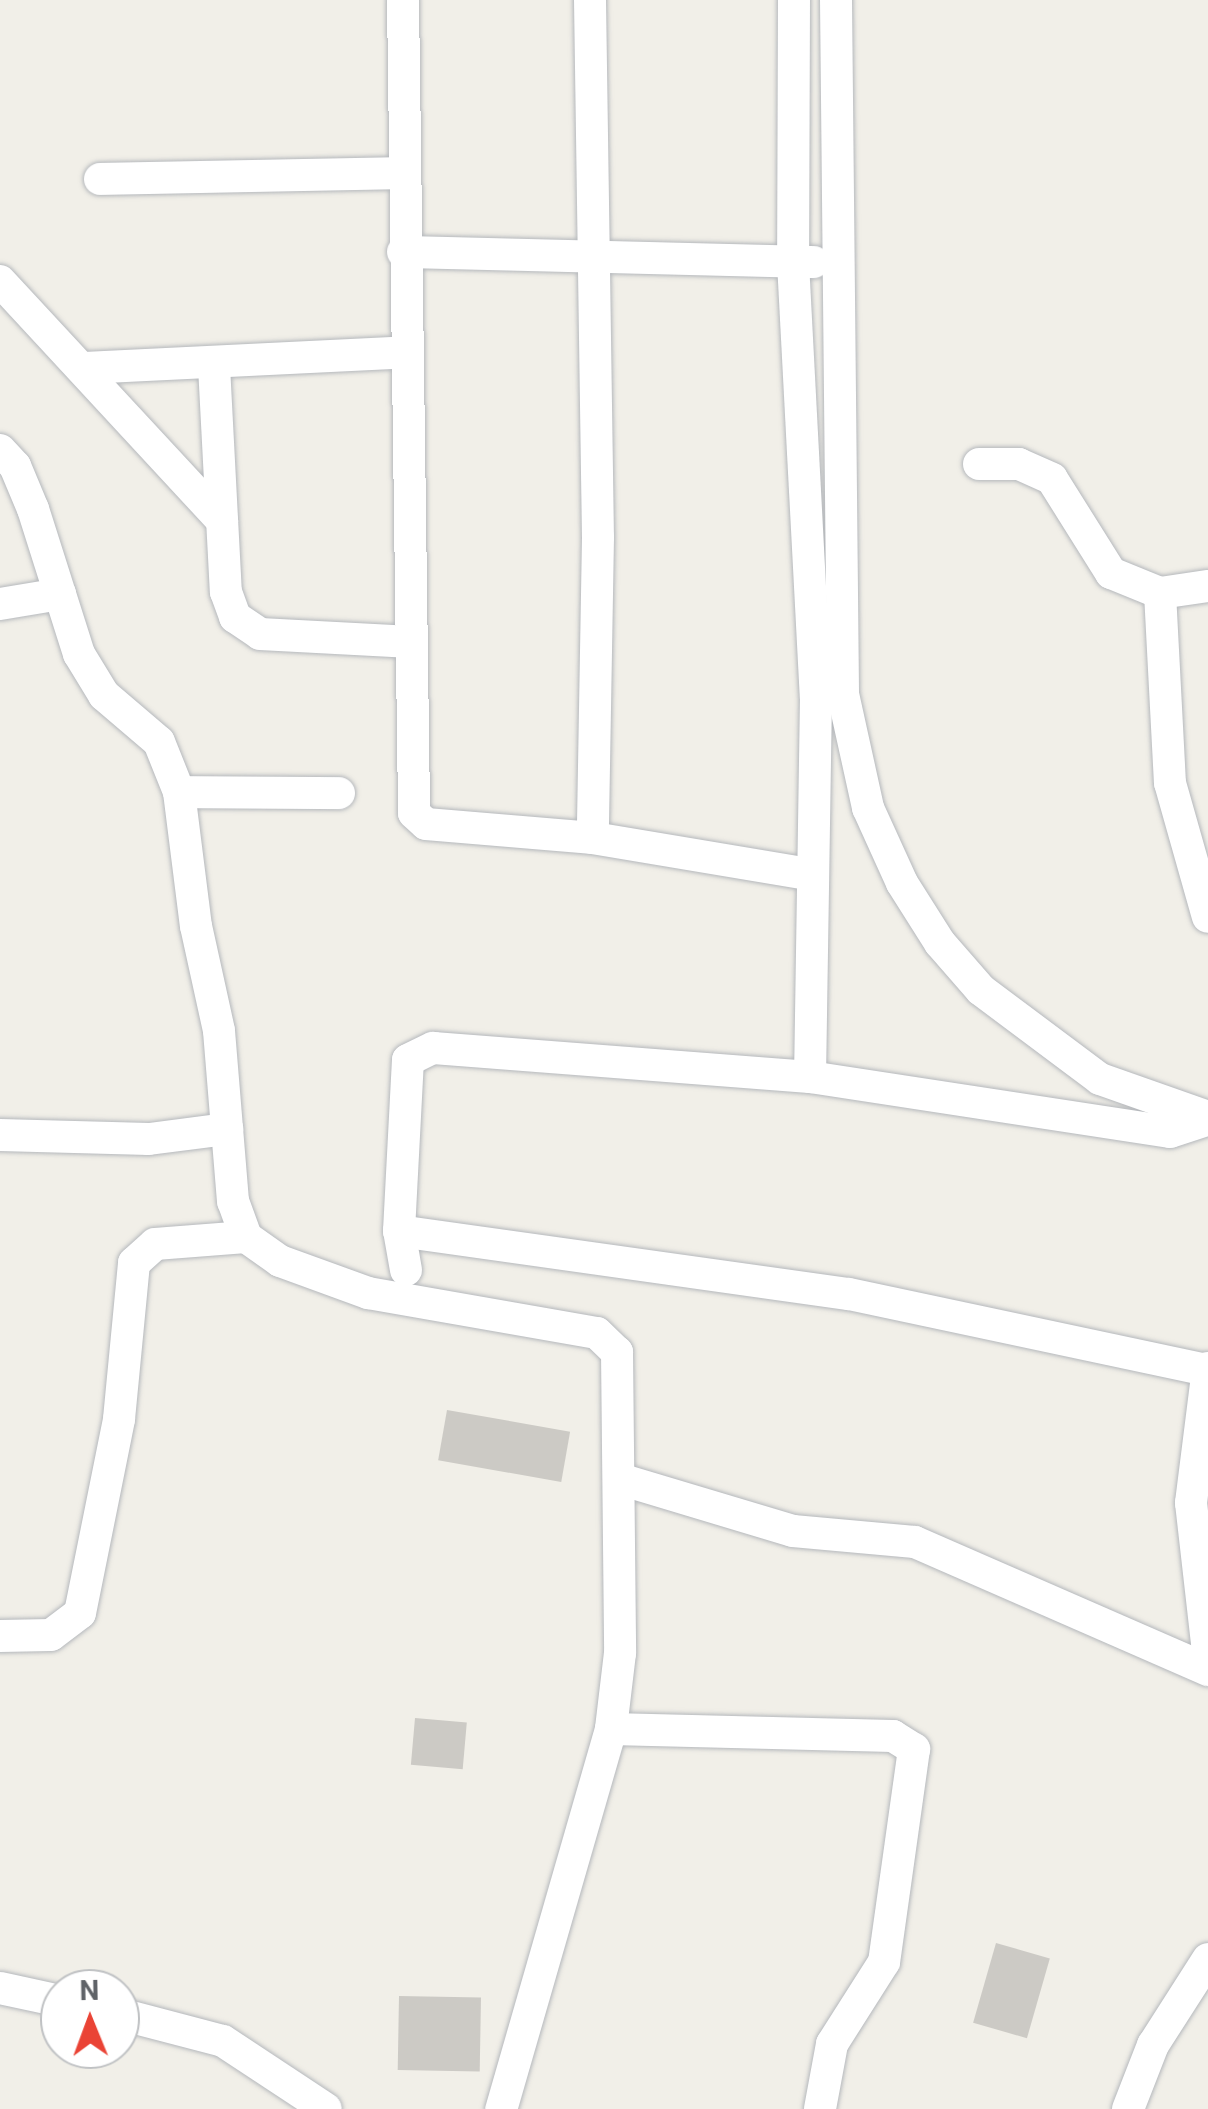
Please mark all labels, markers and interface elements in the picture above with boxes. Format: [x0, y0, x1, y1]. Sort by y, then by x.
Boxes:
north arrow [40, 1969, 140, 2069]
text: N [79, 1974, 100, 2007]

